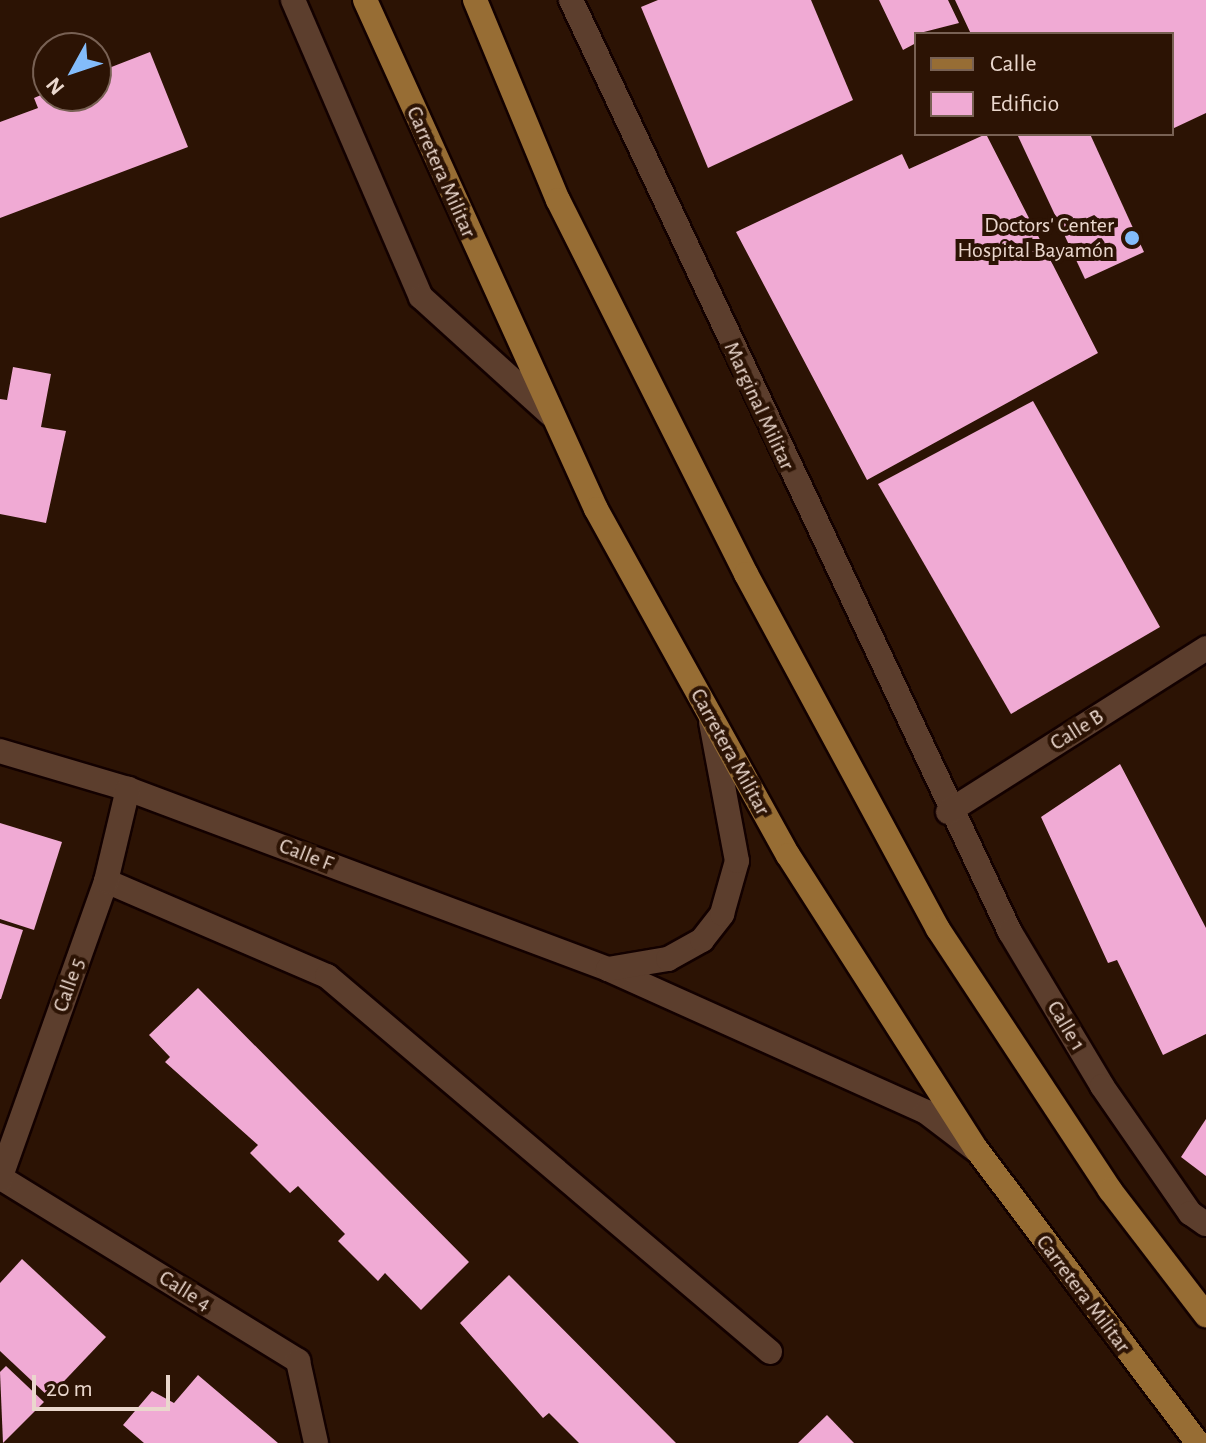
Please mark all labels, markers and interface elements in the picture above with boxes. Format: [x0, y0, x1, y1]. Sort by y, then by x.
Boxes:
north arrow [32, 32, 112, 112]
legend [914, 32, 1174, 136]
text: Calle [990, 52, 1037, 76]
text: N [42, 73, 68, 99]
text: Edificio [990, 92, 1059, 116]
street label: Carretera Militar [400, 102, 482, 242]
place label: Doctors' Center Hospital Bayamón [957, 212, 1114, 264]
marker: Doctors' Center Hospital Bayamón [1121, 227, 1143, 249]
street label: Marginal Militar [718, 338, 800, 474]
street label: Carretera Militar [684, 684, 776, 820]
street label: Calle B [1045, 703, 1109, 757]
street label: Calle F [275, 833, 337, 877]
street label: Calle 5 [47, 954, 91, 1016]
street label: Calle 1 [1041, 996, 1091, 1056]
street label: Carretera Militar [1030, 1230, 1136, 1358]
street label: Calle 4 [154, 1265, 216, 1317]
scale bar [36, 1359, 174, 1409]
text: 20 m [46, 1377, 93, 1401]

